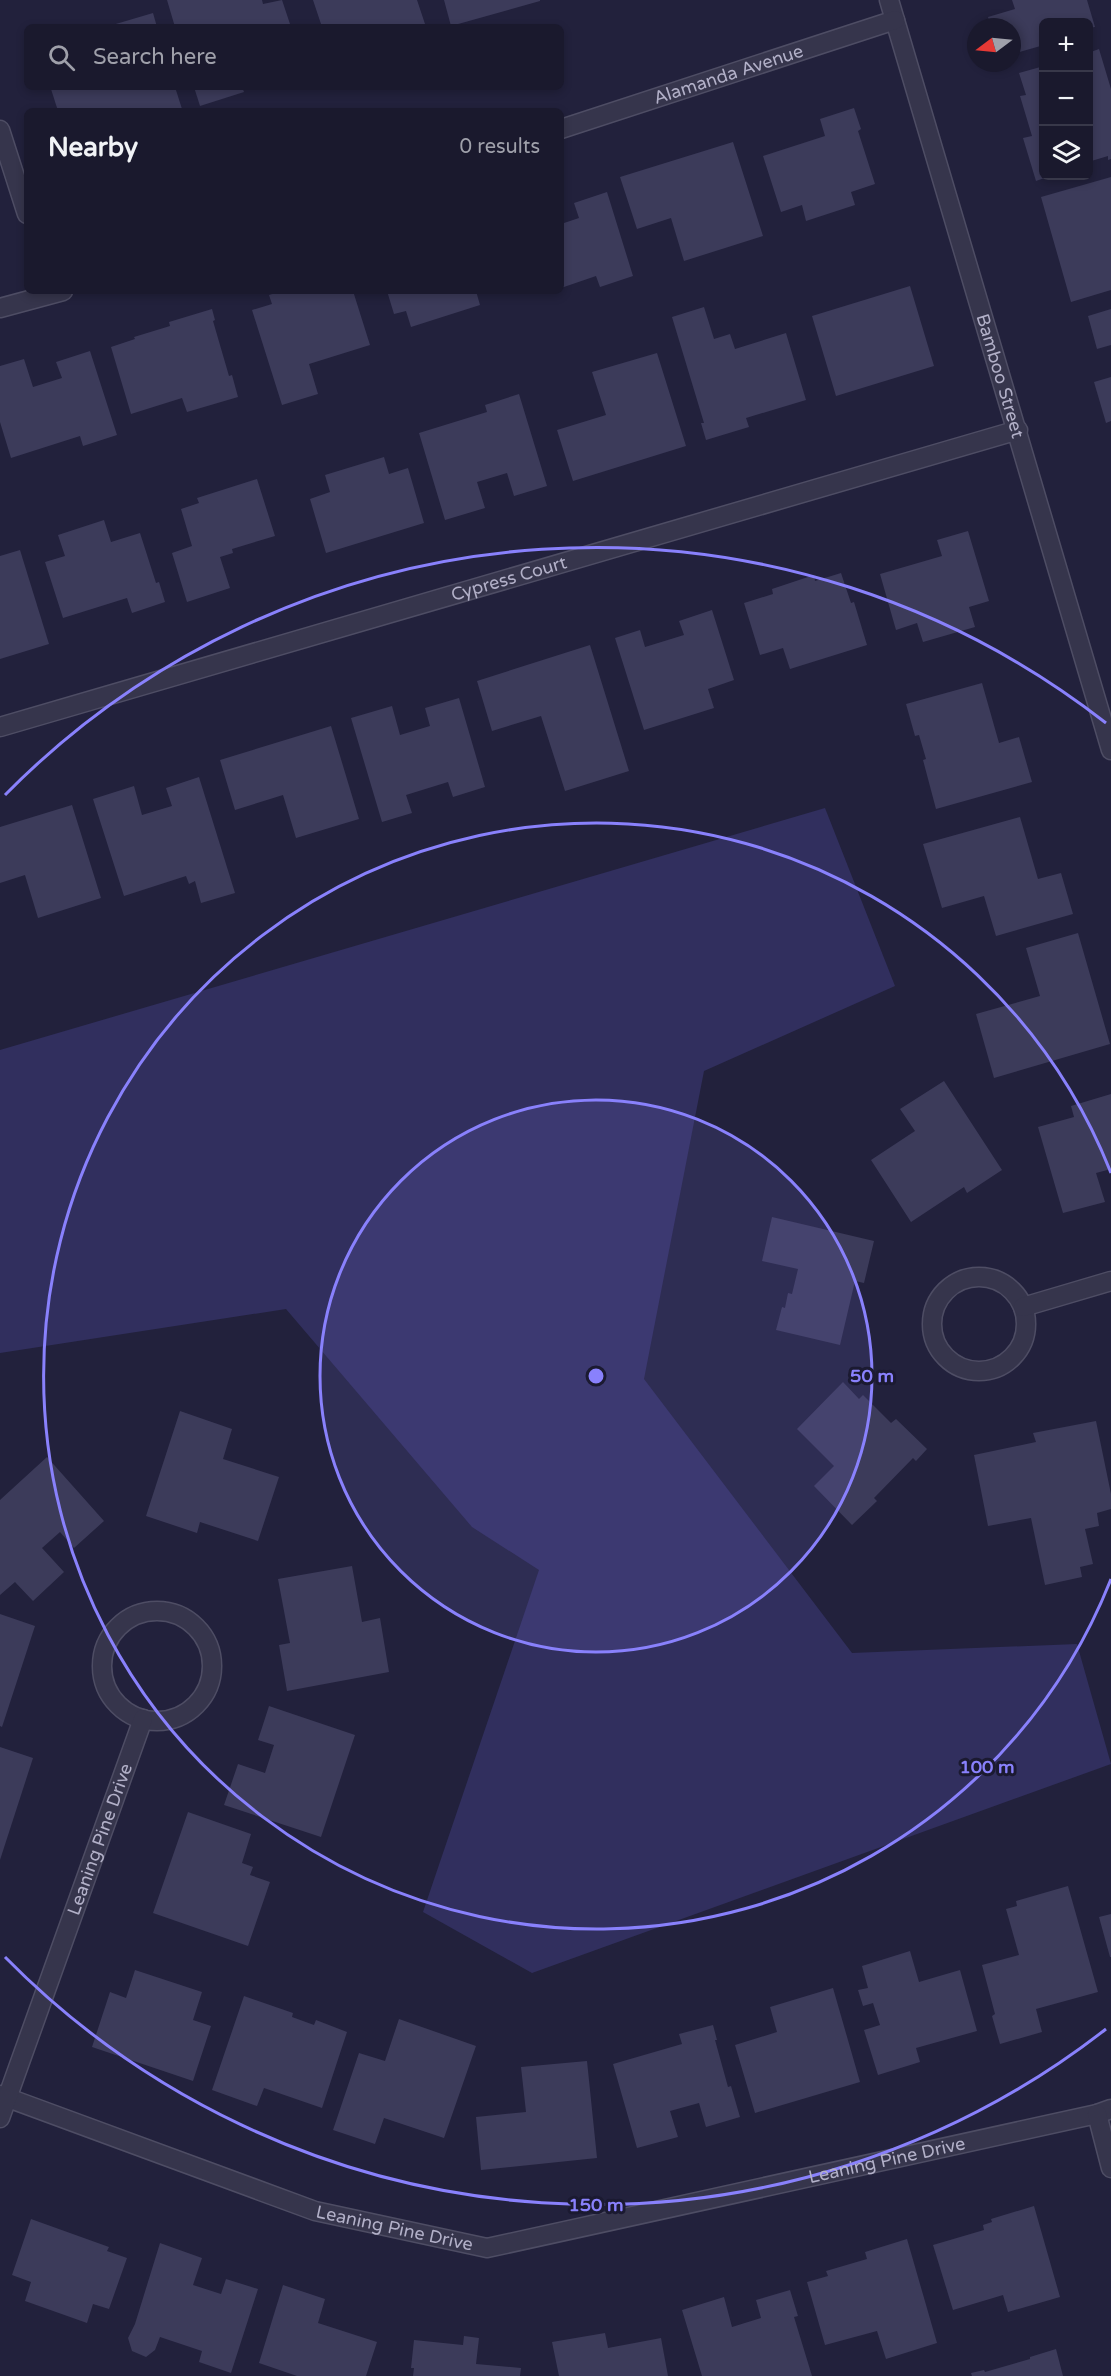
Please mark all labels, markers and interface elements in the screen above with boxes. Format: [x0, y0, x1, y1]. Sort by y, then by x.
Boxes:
north arrow [967, 18, 1021, 72]
map controls [1039, 18, 1093, 180]
button: + [1039, 18, 1093, 72]
search box [24, 24, 564, 90]
street label: Alamanda Avenue [651, 40, 806, 109]
icon: search [45, 41, 78, 74]
text: Search here [93, 44, 217, 70]
button: − [1039, 72, 1093, 126]
button: layers [1039, 126, 1093, 180]
text: Nearby [48, 132, 138, 163]
text: 0 results [460, 135, 540, 159]
street label: Bamboo Street [971, 311, 1029, 441]
street label: Cypress Court [448, 551, 569, 606]
text: 50 m [850, 1365, 894, 1387]
centre of rings [586, 1366, 606, 1386]
text: 100 m [959, 1756, 1015, 1778]
street label: Leaning Pine Drive [63, 1760, 137, 1918]
street label: Leaning Pine Drive [806, 2132, 967, 2188]
text: 150 m [568, 2194, 624, 2216]
street label: Leaning Pine Drive [314, 2201, 475, 2256]

